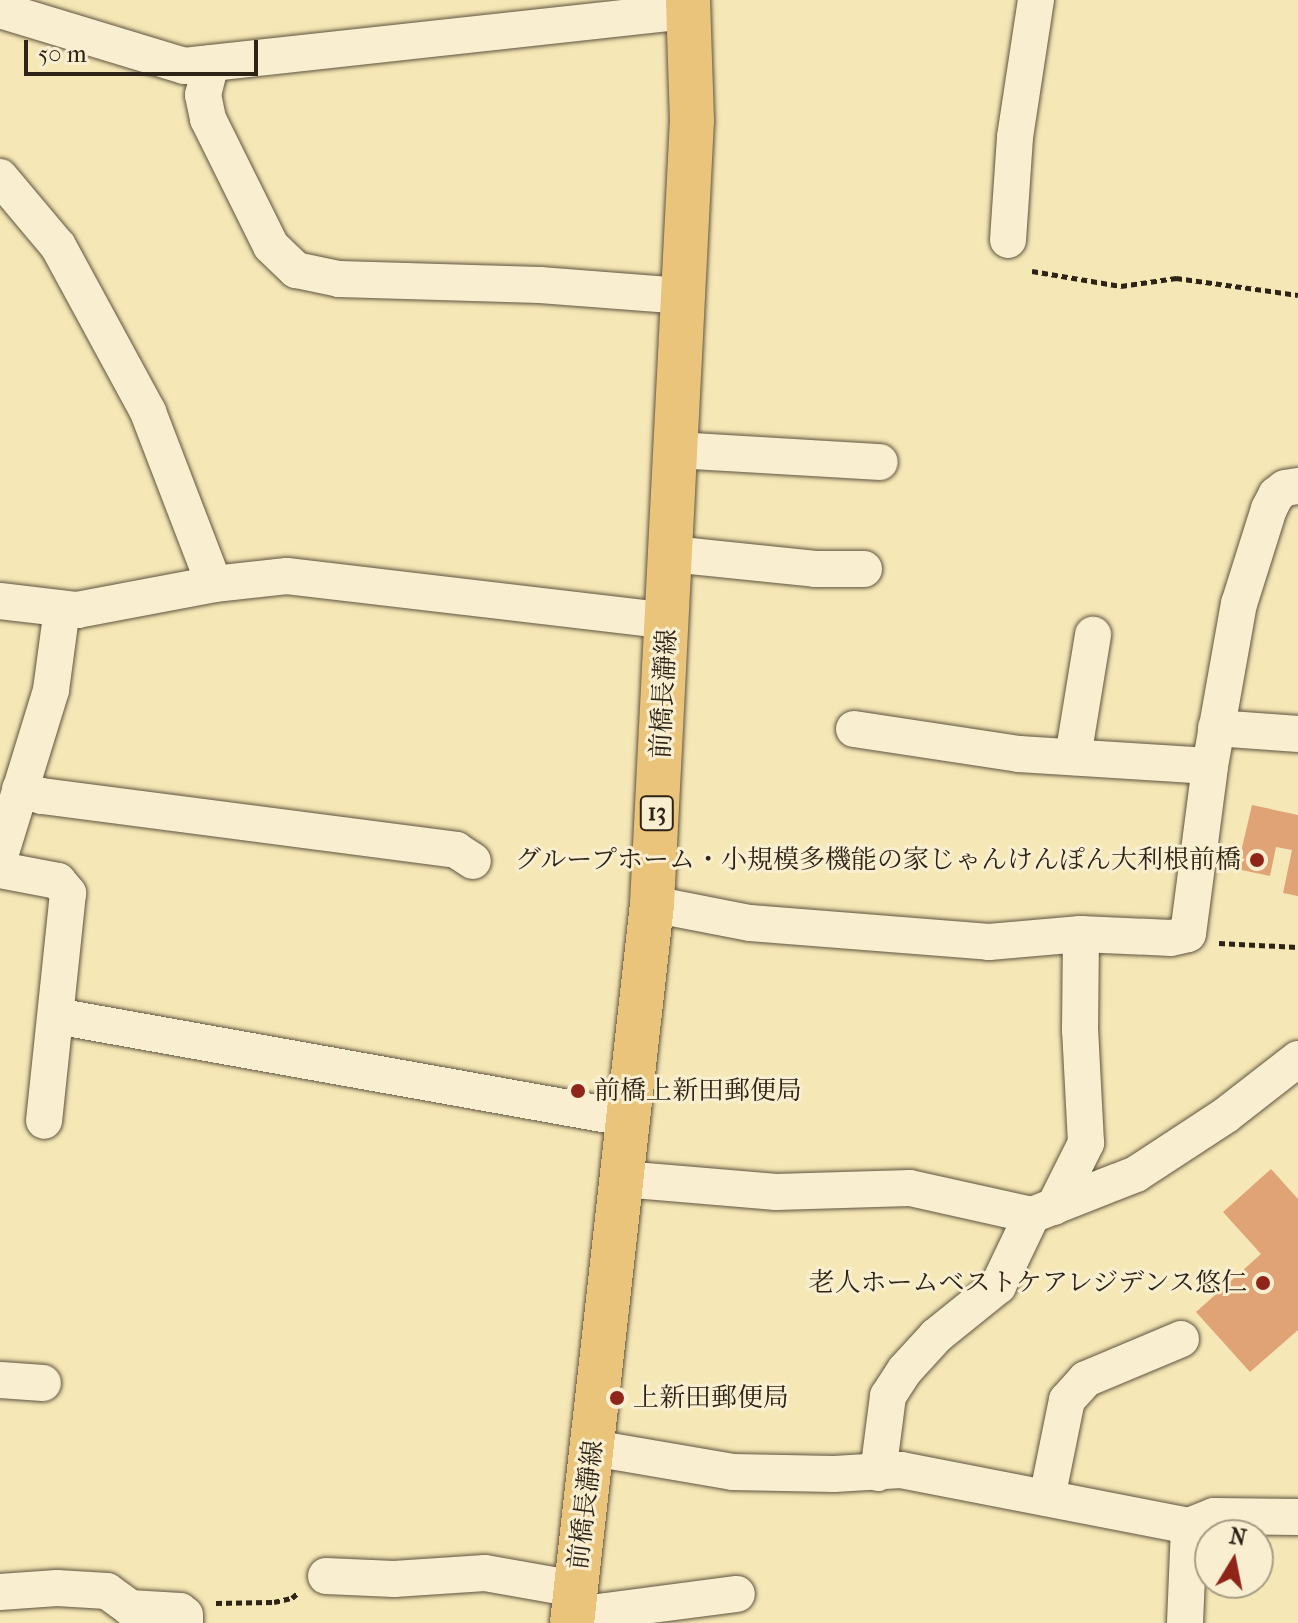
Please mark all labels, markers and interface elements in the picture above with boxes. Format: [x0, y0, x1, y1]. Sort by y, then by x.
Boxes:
scale bar [28, 24, 262, 74]
text: 50 m [38, 40, 87, 68]
street label: 前橋長瀞線 [645, 628, 683, 760]
road number: 13 [639, 793, 675, 833]
place label: グループホーム・小規模多機能の家じゃんけんぽん大利根前橋 [513, 844, 1241, 876]
marker: グループホーム・小規模多機能の家じゃんけんぽん大利根前橋 [1248, 851, 1266, 869]
place label: 前橋上新田郵便局 [594, 1075, 802, 1107]
marker: 前橋上新田郵便局 [569, 1082, 587, 1100]
place label: 老人ホームベストケアレジデンス悠仁 [805, 1267, 1247, 1299]
marker: 老人ホームベストケアレジデンス悠仁 [1254, 1274, 1272, 1292]
place label: 上新田郵便局 [633, 1382, 789, 1414]
marker: 上新田郵便局 [608, 1389, 626, 1407]
street label: 前橋長瀞線 [563, 1439, 609, 1571]
north arrow [1194, 1519, 1274, 1599]
text: N [1227, 1523, 1248, 1552]

